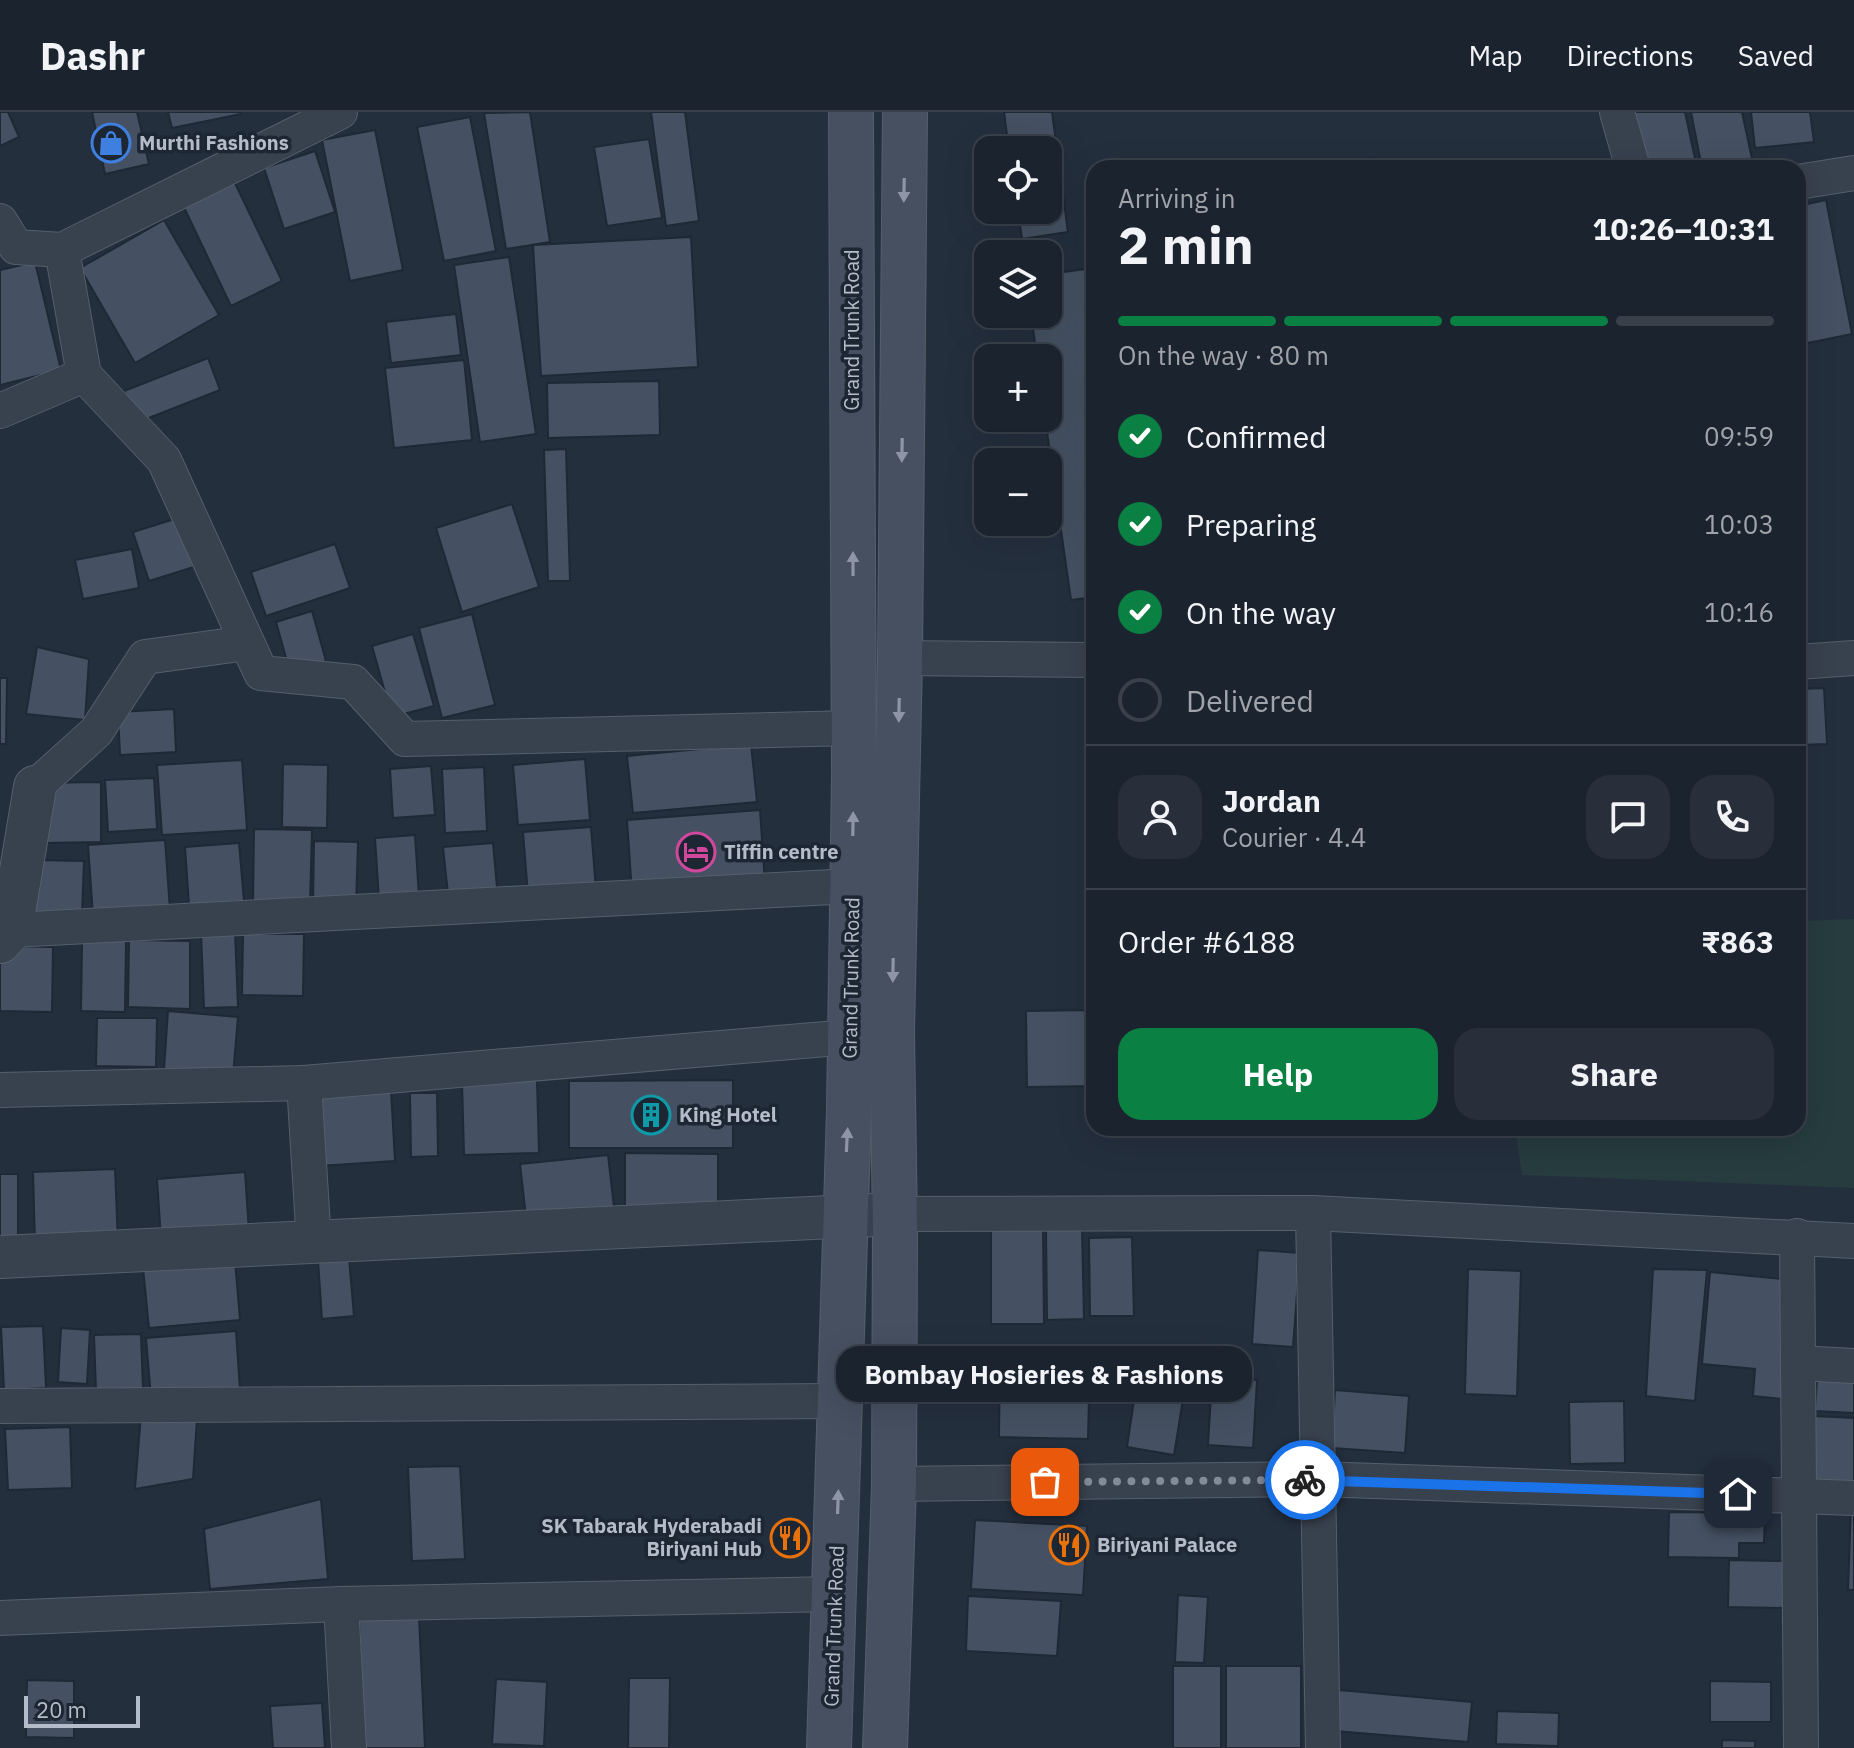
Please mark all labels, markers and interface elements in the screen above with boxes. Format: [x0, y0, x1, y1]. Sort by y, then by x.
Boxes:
text: Dashr [40, 31, 145, 80]
text: Map [1468, 37, 1522, 74]
text: Directions [1566, 37, 1694, 74]
text: Saved [1738, 37, 1814, 74]
shop icon: Murthi Fashions [90, 122, 132, 164]
place label: Murthi Fashions [139, 129, 289, 156]
map controls [974, 136, 1062, 536]
button: locate [974, 136, 1062, 224]
one-way arrow [898, 178, 910, 203]
text: Arriving in [1118, 181, 1235, 215]
text: 10:26–10:31 [1593, 209, 1774, 248]
text: 2 min [1118, 211, 1254, 278]
button: layers [974, 240, 1062, 328]
street label: Grand Trunk Road [838, 249, 865, 411]
text: On the way · 80 m [1118, 338, 1329, 372]
button: + [974, 344, 1062, 432]
icon: check [1118, 414, 1162, 458]
text: Confirmed [1186, 417, 1327, 456]
text: 09:59 [1704, 419, 1774, 453]
one-way arrow [896, 438, 908, 463]
button: − [974, 448, 1062, 536]
icon: check [1118, 502, 1162, 546]
text: Preparing [1186, 505, 1316, 544]
text: 10:03 [1704, 507, 1774, 541]
one-way arrow [847, 551, 859, 576]
icon: check [1118, 590, 1162, 634]
text: On the way [1186, 593, 1336, 632]
text: 10:16 [1704, 595, 1774, 629]
text: Delivered [1186, 681, 1314, 720]
one-way arrow [893, 698, 905, 723]
button: person [1118, 775, 1202, 859]
button: chat [1586, 775, 1670, 859]
button: phone [1690, 775, 1774, 859]
text: Jordan [1222, 781, 1321, 820]
one-way arrow [847, 811, 859, 836]
text: Courier · 4.4 [1222, 820, 1366, 854]
hotel icon: Tiffin centre [675, 831, 717, 873]
place label: Tiffin centre [724, 838, 839, 865]
street label: Grand Trunk Road [836, 897, 865, 1059]
text: Order #6188 [1118, 922, 1295, 961]
text: ₹863 [1701, 922, 1774, 961]
one-way arrow [887, 958, 899, 983]
button: Help [1118, 1028, 1438, 1120]
button: Share [1454, 1028, 1774, 1120]
building icon: King Hotel [630, 1094, 672, 1136]
place label: King Hotel [679, 1101, 777, 1128]
one-way arrow [841, 1127, 854, 1152]
callout: Bombay Hosieries & Fashions [837, 1346, 1253, 1402]
text: Bombay Hosieries & Fashions [864, 1357, 1224, 1391]
courier [1265, 1440, 1345, 1520]
pin [1011, 1448, 1079, 1516]
icon: bike [1283, 1458, 1327, 1502]
icon: bag [1023, 1460, 1067, 1504]
pin [1704, 1460, 1772, 1528]
icon: home [1716, 1472, 1760, 1516]
one-way arrow [831, 1489, 844, 1514]
place label: SK Tabarak Hyderabadi Biriyani Hub [541, 1512, 762, 1562]
restaurant icon: SK Tabarak Hyderabadi Biriyani Hub [769, 1517, 811, 1559]
restaurant icon: Biriyani Palace [1048, 1524, 1090, 1566]
place label: Biriyani Palace [1097, 1531, 1237, 1558]
street label: Grand Trunk Road [817, 1545, 850, 1707]
scale bar [24, 1692, 140, 1728]
text: 20 m [36, 1695, 87, 1724]

